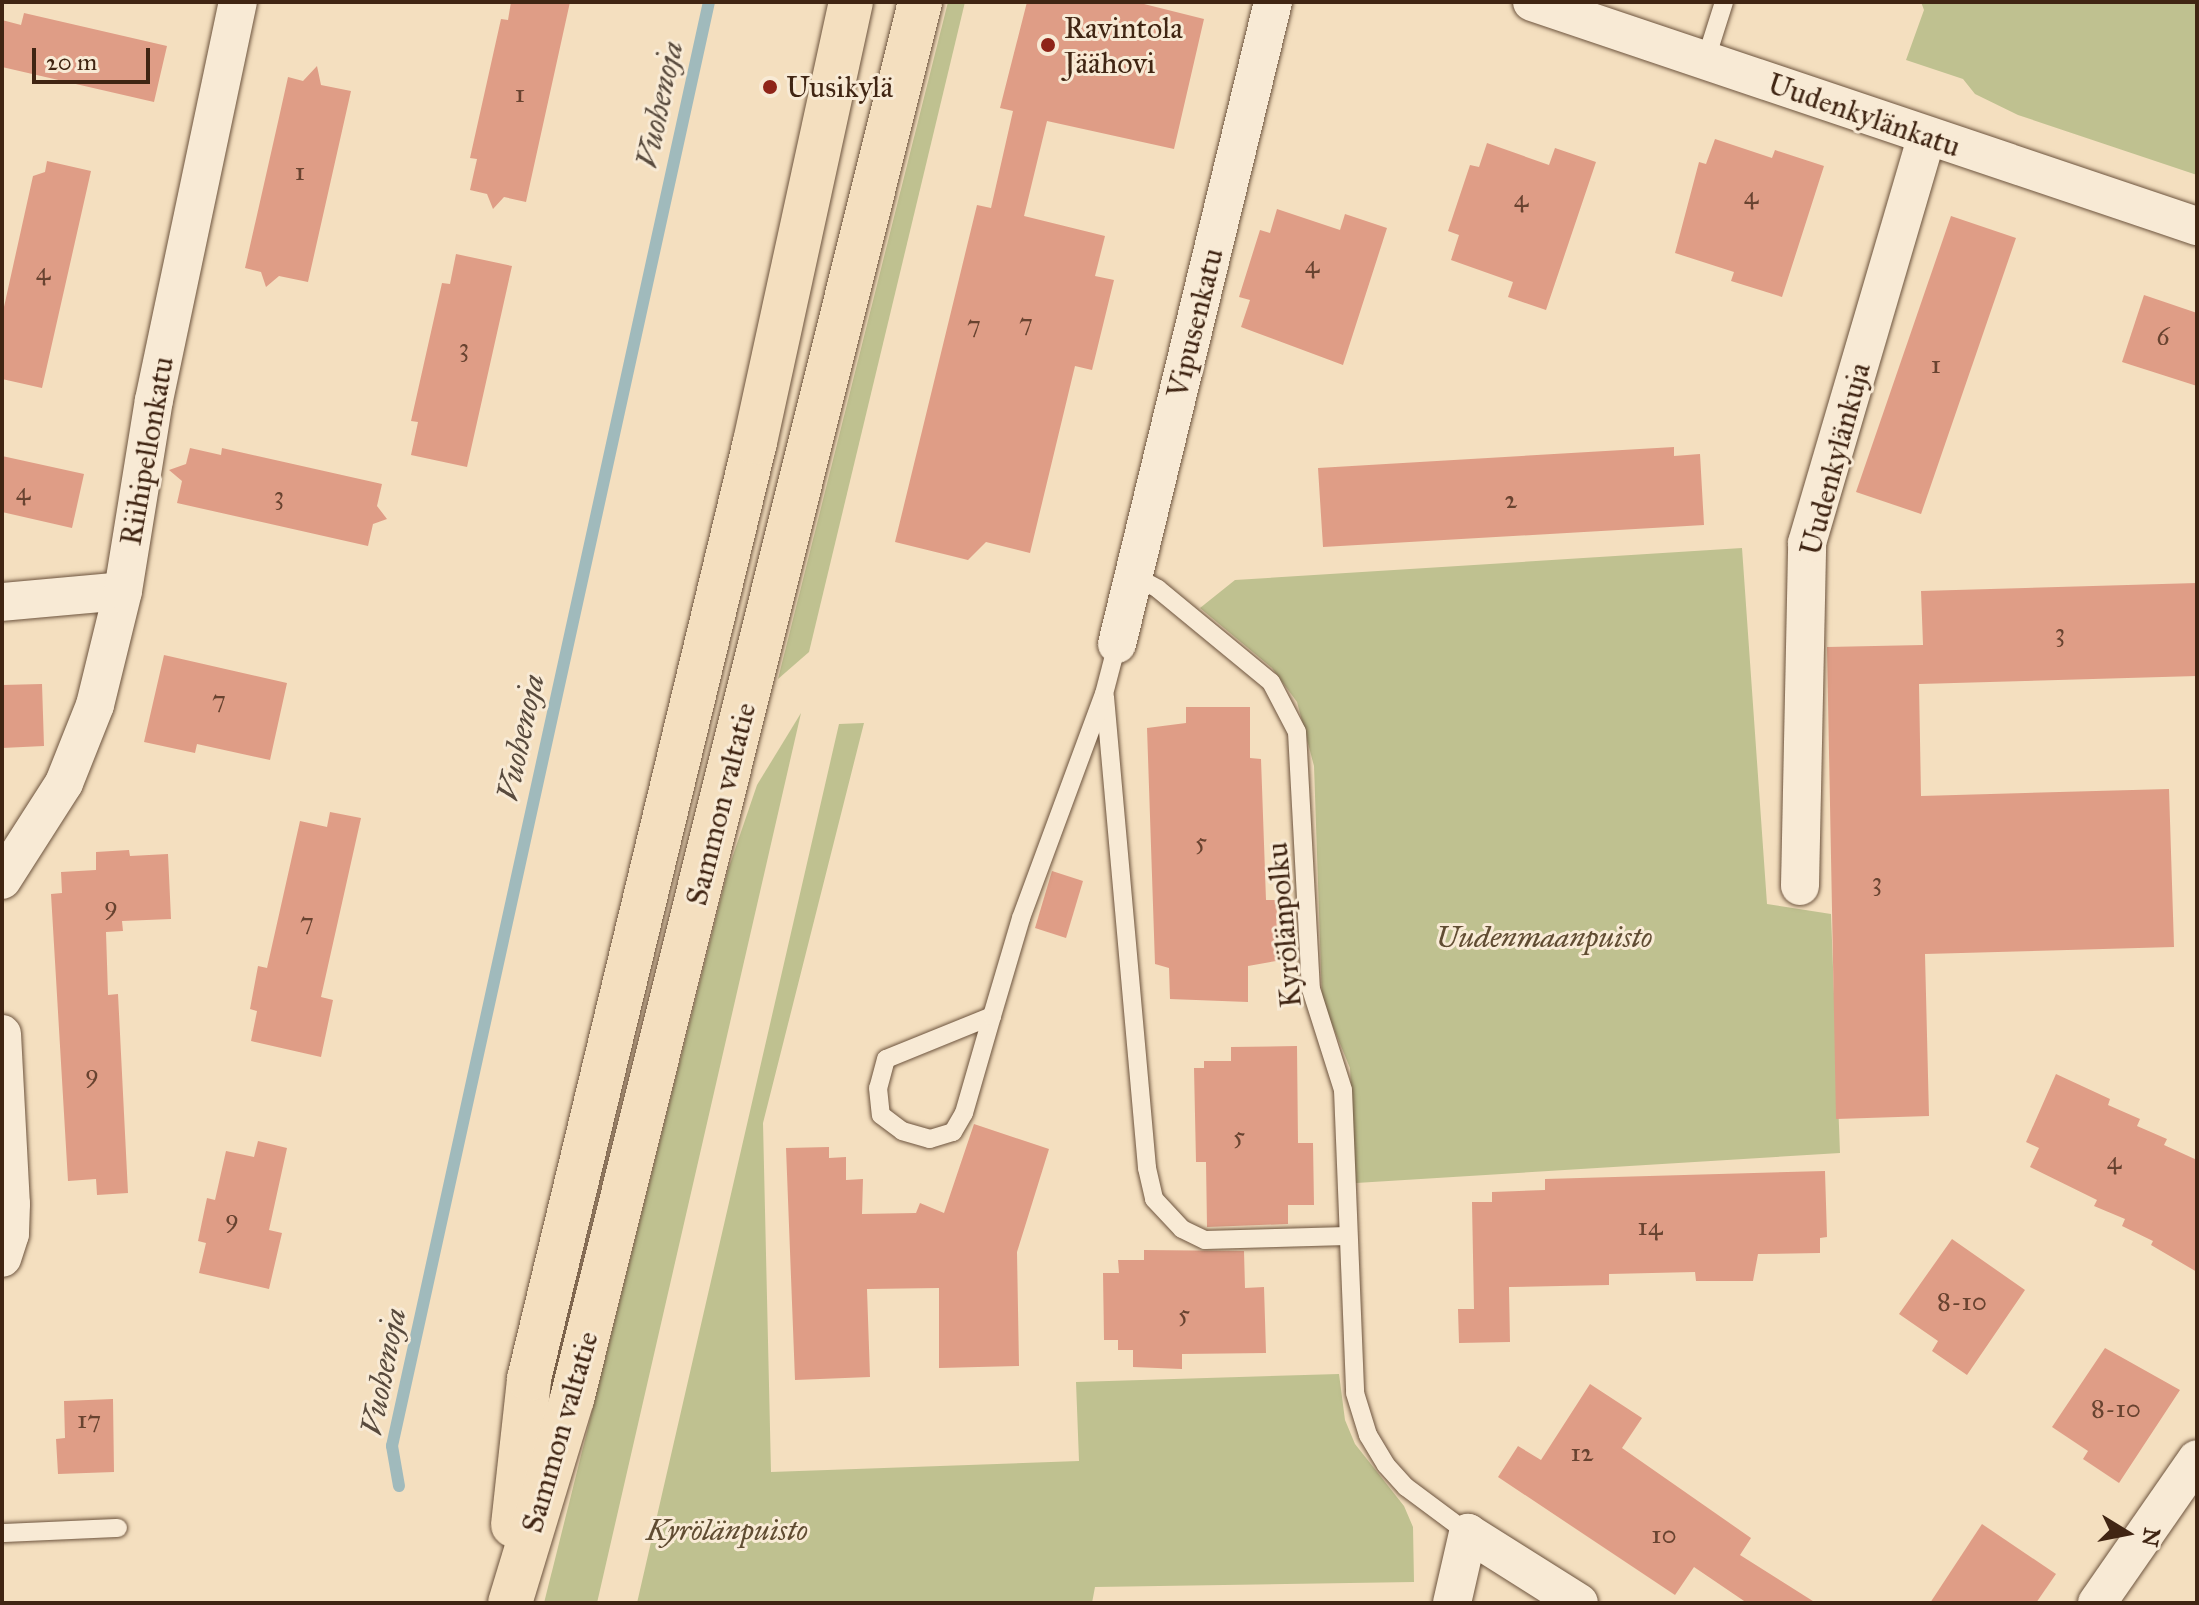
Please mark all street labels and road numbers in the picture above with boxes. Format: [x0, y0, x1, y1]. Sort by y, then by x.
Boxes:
street label: Uudenkylänkatu [1763, 65, 1965, 165]
street label: Vipusenkatu [1159, 244, 1231, 402]
street label: Riihipellonkatu [113, 354, 181, 548]
street label: Uudenkylänkuja [1792, 359, 1878, 559]
street label: Sammon valtatie [678, 699, 764, 909]
street label: Kyrölänpolku [1259, 841, 1309, 1009]
street label: Sammon valtatie [514, 1327, 606, 1537]

